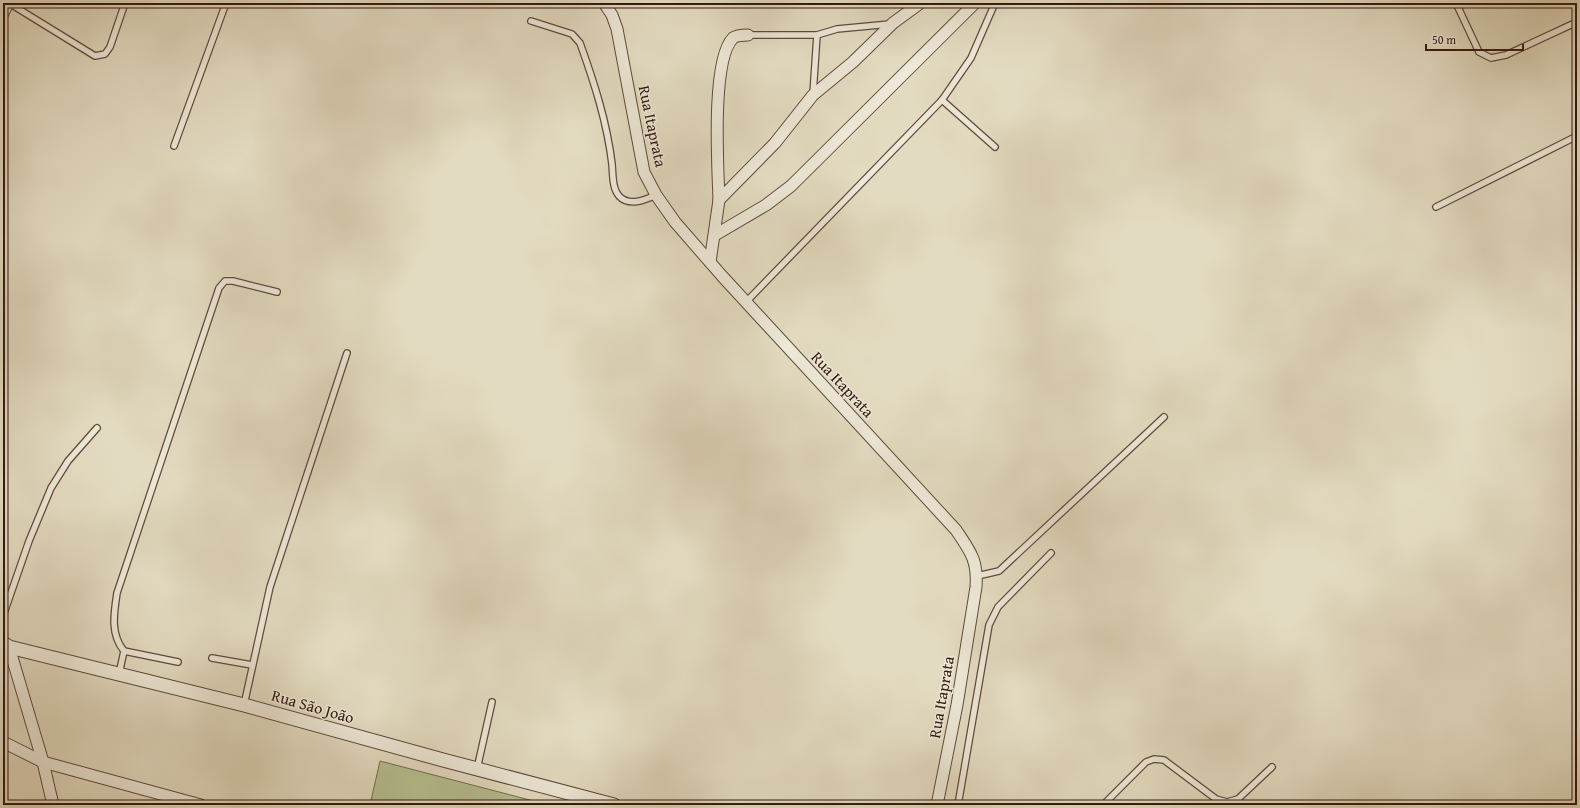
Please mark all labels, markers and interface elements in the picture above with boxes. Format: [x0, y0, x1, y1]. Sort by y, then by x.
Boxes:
scale bar [1426, 26, 1523, 52]
text: 50 m [1432, 31, 1456, 48]
street label: Rua Itaprata [633, 83, 673, 169]
street label: Rua Itaprata [806, 345, 880, 423]
street label: Rua Itaprata [922, 654, 960, 740]
street label: Rua São João [269, 683, 357, 729]

